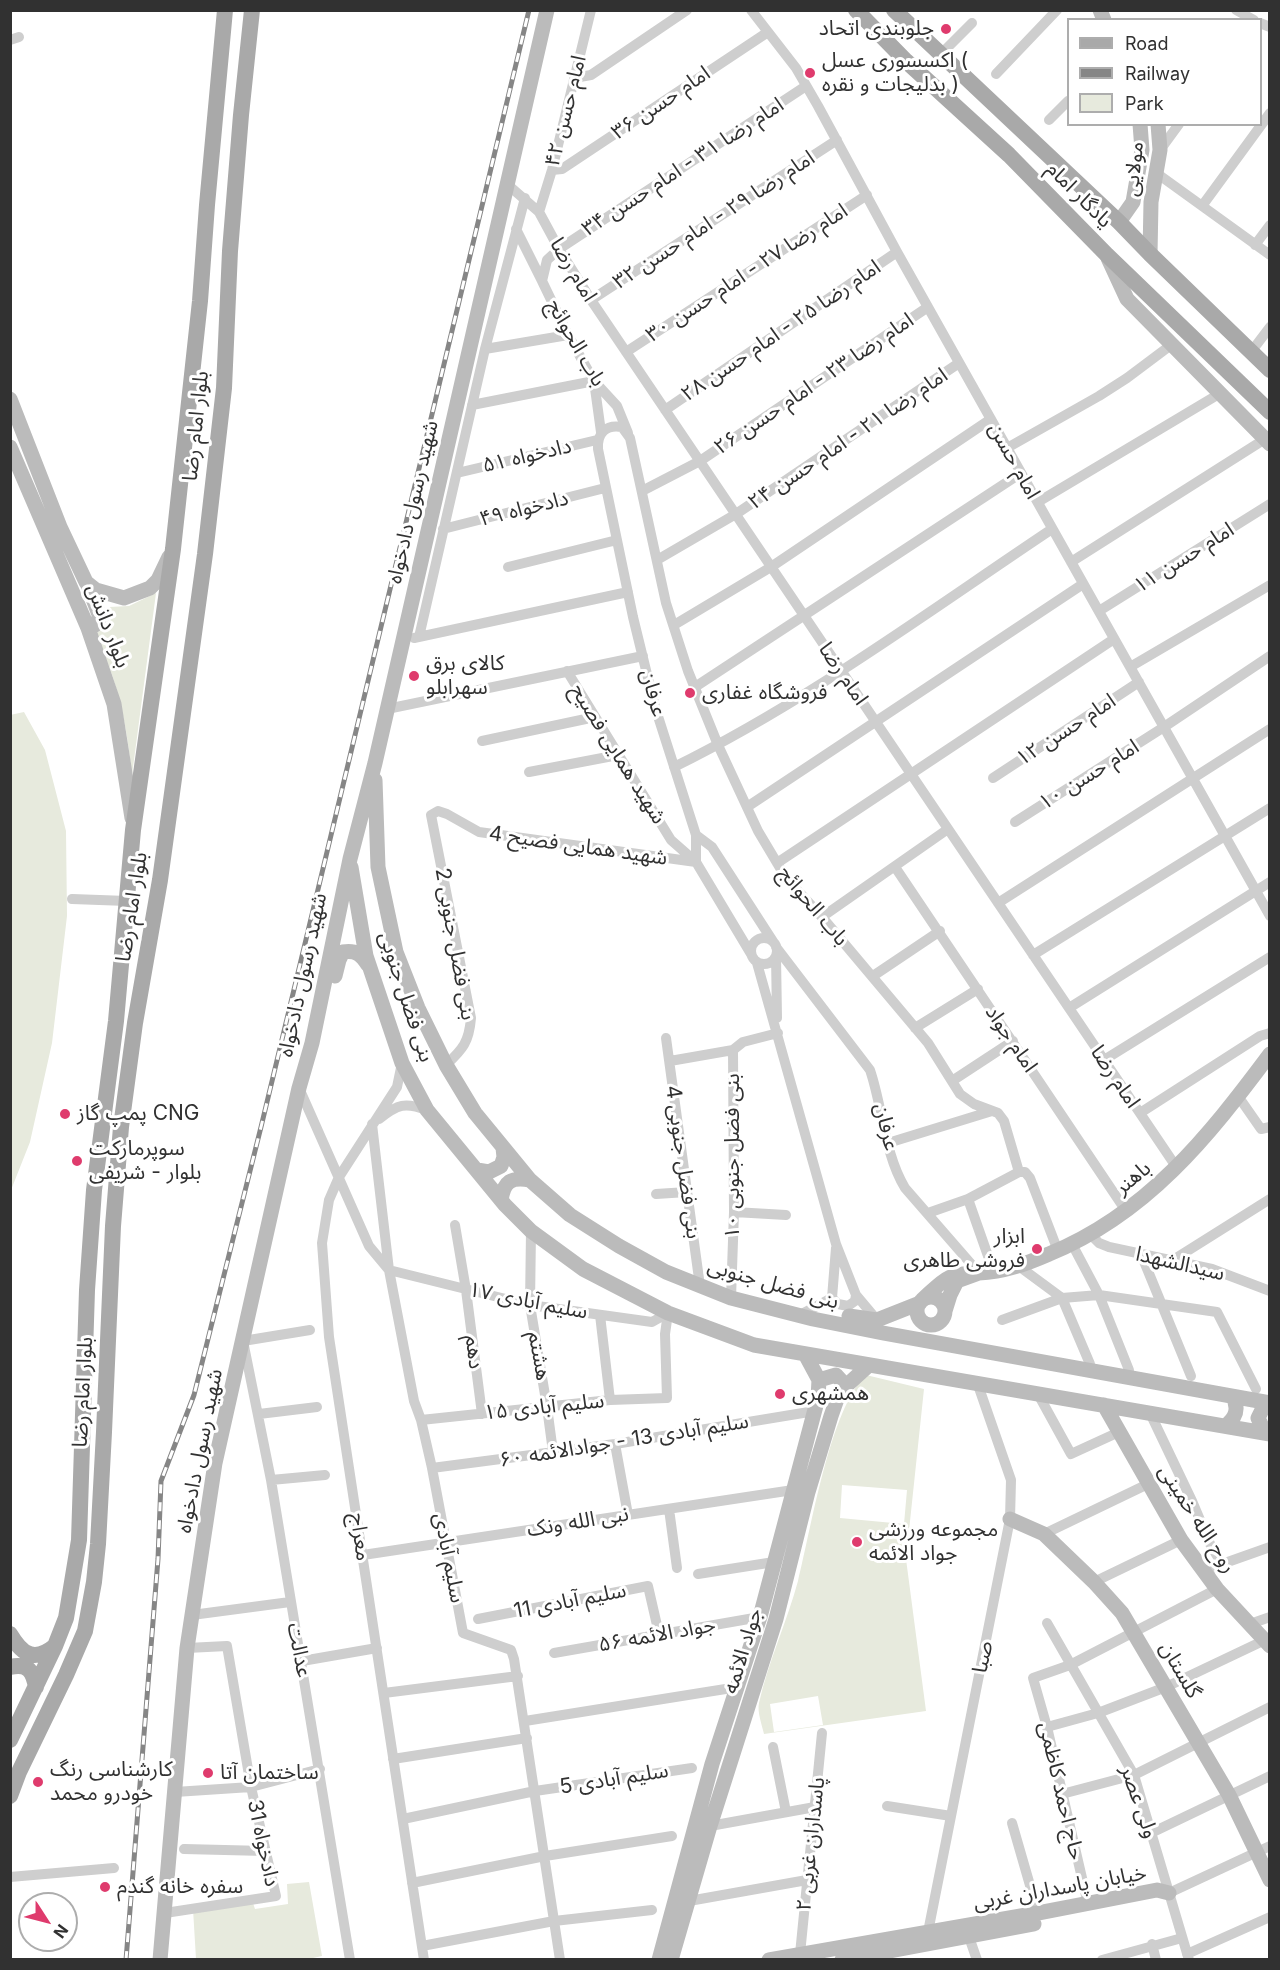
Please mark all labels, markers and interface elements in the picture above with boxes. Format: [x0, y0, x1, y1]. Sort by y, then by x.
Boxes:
place label: جلوبندی اتحاد [819, 16, 934, 42]
legend [1067, 18, 1262, 126]
marker: جلوبندی اتحاد [939, 22, 953, 36]
text: Road [1125, 33, 1168, 54]
place label: اکسسوری عسل ( بدلیجات و نقره ) [822, 48, 968, 98]
street label: امام حسن ۴۲ [540, 53, 592, 169]
street label: امام حسن ۳۶ [607, 61, 715, 145]
text: Railway [1125, 63, 1190, 84]
marker: اکسسوری عسل ( بدلیجات و نقره ) [803, 66, 817, 80]
street label: امام رضا ۳۱ - امام حسن ۳۴ [577, 92, 789, 242]
text: Park [1125, 93, 1164, 114]
street label: مولایی [1119, 140, 1149, 198]
street label: امام رضا ۲۹ - امام حسن ۳۲ [608, 145, 820, 295]
street label: یادگار امام [1041, 157, 1117, 233]
street label: امام رضا ۲۷ - امام حسن ۳۰ [641, 198, 853, 348]
street label: امام رضا [544, 233, 602, 307]
street label: امام رضا ۲۵ - امام حسن ۲۸ [676, 255, 886, 407]
street label: باب الحوائج [541, 295, 611, 391]
street label: امام رضا ۲۳ - امام حسن ۲۶ [709, 308, 919, 460]
street label: امام رضا ۲۱ - امام حسن ۲۴ [743, 363, 953, 515]
street label: بلوار امام رضا [178, 370, 214, 482]
street label: شهید رسول دادخواه [382, 418, 444, 586]
street label: امام حسن [983, 418, 1045, 504]
street label: دادخواه ۵۱ [480, 434, 574, 478]
street label: دادخواه ۴۹ [477, 486, 571, 532]
street label: امام حسن ۱۱ [1129, 517, 1239, 599]
street label: بلوار دانش [81, 581, 135, 671]
street label: امام رضا [813, 638, 873, 710]
place label: کالای برق سهرابلو [426, 651, 504, 701]
street label: عرفان [635, 666, 671, 720]
marker: کالای برق سهرابلو [407, 669, 421, 683]
street label: شهید همایی فصیح [565, 679, 671, 829]
place label: فروشگاه غفاری [702, 680, 827, 706]
marker: فروشگاه غفاری [683, 686, 697, 700]
street label: امام حسن ۱۲ [1011, 688, 1121, 772]
street label: امام حسن ۱۰ [1034, 734, 1144, 816]
street label: شهید همایی فصیح 4 [487, 821, 669, 871]
street label: بلوار امام رضا [111, 850, 153, 964]
street label: باب الحوائج [772, 861, 854, 951]
street label: بنی فضل جنوبی 2 [429, 866, 481, 1022]
street label: شهید رسول دادخواه [273, 891, 333, 1059]
street label: بنی فضل جنوبی [373, 929, 439, 1065]
street label: امام جواد [979, 1001, 1043, 1077]
street label: امام رضا [1085, 1041, 1145, 1113]
street label: بنی فضل جنوبی ۱۰ [720, 1073, 746, 1239]
street label: بنی فضل جنوبی 4 [660, 1084, 706, 1240]
place label: پمپ گاز CNG [77, 1101, 199, 1127]
street label: عرفان [868, 1101, 904, 1153]
marker: پمپ گاز CNG [58, 1107, 72, 1121]
place label: سوپرمارکت بلوار - شریفی [89, 1136, 201, 1186]
marker: سوپرمارکت بلوار - شریفی [70, 1154, 84, 1168]
street label: باهنر [1110, 1156, 1156, 1200]
place label: ابزار فروشی طاهری [903, 1224, 1025, 1274]
marker: ابزار فروشی طاهری [1030, 1242, 1044, 1256]
street label: سیدالشهدا [1133, 1242, 1227, 1286]
street label: بنی فضل جنوبی [704, 1253, 842, 1315]
street label: سلیم آبادی ۱۷ [466, 1277, 590, 1325]
street label: هشتم [522, 1329, 556, 1383]
street label: دهم [459, 1334, 489, 1370]
street label: بلوار امام رضا [68, 1336, 98, 1448]
street label: شهید رسول دادخواه [172, 1367, 228, 1535]
place label: همشهری [792, 1381, 869, 1407]
marker: همشهری [773, 1387, 787, 1401]
street label: سلیم آبادی ۱۵ [483, 1388, 605, 1426]
street label: سلیم آبادی 13 - جوادالائمه ۶۰ [497, 1409, 751, 1473]
street label: روح الله خمینی [1153, 1460, 1241, 1578]
street label: نبی الله ونک [525, 1502, 631, 1542]
street label: معراج [344, 1511, 376, 1563]
street label: سلیم آبادی [428, 1511, 470, 1605]
place label: مجموعه ورزشی جواد الائمه [869, 1517, 998, 1567]
marker: مجموعه ورزشی جواد الائمه [850, 1535, 864, 1549]
street label: سلیم آبادی 11 [512, 1578, 628, 1624]
street label: جواد الائمه [718, 1605, 768, 1697]
street label: جواد الائمه ۵۶ [597, 1612, 717, 1658]
street label: عدالت [281, 1621, 317, 1679]
street label: گلستان [1154, 1637, 1206, 1703]
street label: صبا [968, 1639, 998, 1675]
street label: حاج احمد کاظمی [1033, 1719, 1089, 1863]
place label: کارشناسی رنگ خودرو محمد [50, 1757, 173, 1807]
street label: سلیم آبادی 5 [558, 1758, 670, 1800]
place label: ساختمان آتا [220, 1760, 319, 1786]
street label: ولی عصر [1115, 1762, 1163, 1842]
marker: ساختمان آتا [201, 1766, 215, 1780]
marker: کارشناسی رنگ خودرو محمد [31, 1775, 45, 1789]
street label: پاسداران غربی ۲ [791, 1776, 831, 1912]
street label: دادخواه 31 [242, 1797, 284, 1889]
street label: خیابان پاسداران غربی [972, 1860, 1148, 1916]
place label: سفره خانه گندم [117, 1874, 243, 1900]
marker: سفره خانه گندم [98, 1880, 112, 1894]
north arrow [18, 1892, 78, 1952]
text: N [49, 1921, 73, 1942]

